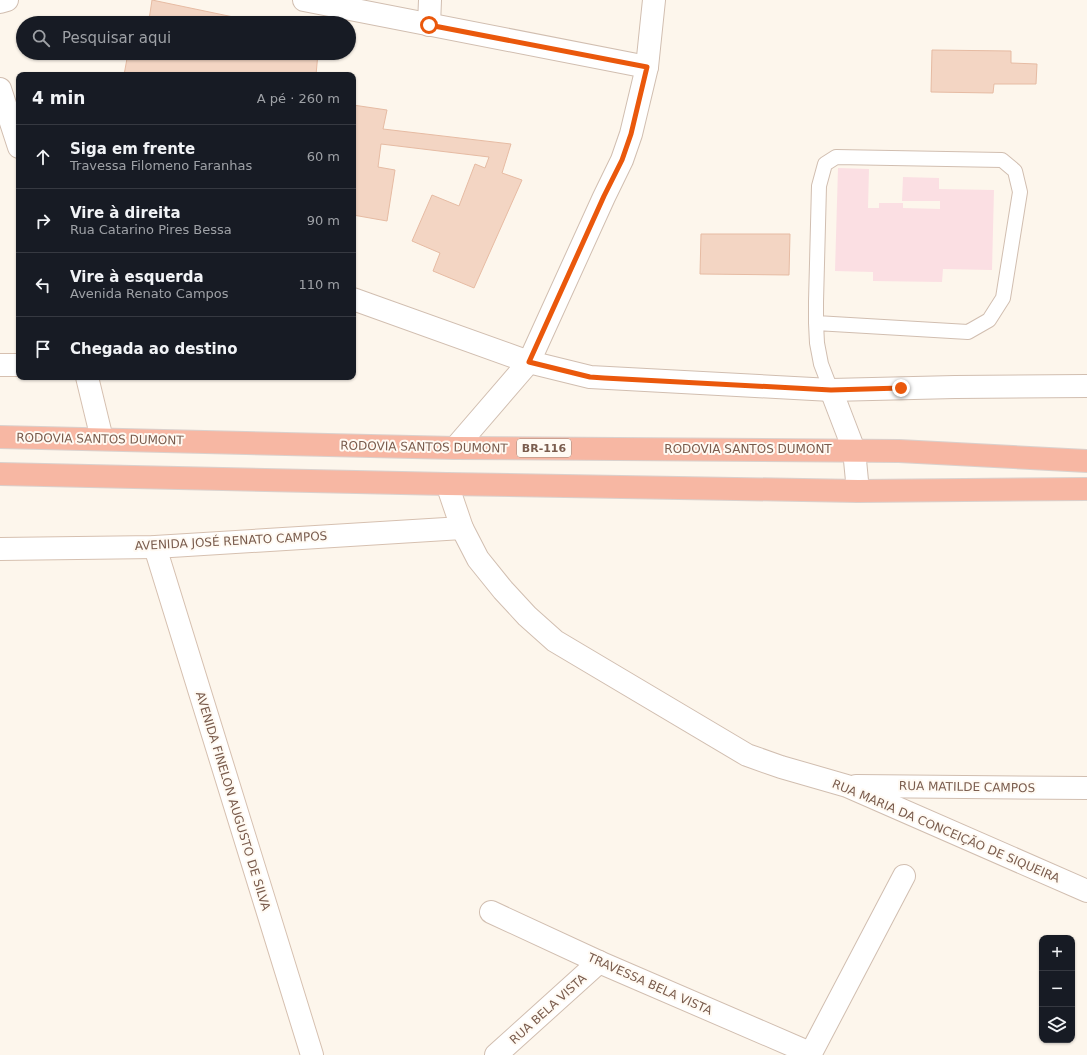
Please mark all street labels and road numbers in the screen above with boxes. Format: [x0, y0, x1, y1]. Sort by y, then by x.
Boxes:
street label: RODOVIA SANTOS DUMONT [16, 431, 184, 447]
street label: RODOVIA SANTOS DUMONT [340, 439, 508, 455]
road number: BR-116 [517, 439, 571, 457]
street label: RODOVIA SANTOS DUMONT [664, 442, 832, 456]
street label: AVENIDA JOSÉ RENATO CAMPOS [134, 528, 328, 553]
street label: AVENIDA FINELON AUGUSTO DE SILVA [193, 690, 273, 913]
street label: RUA MARIA DA CONCEIÇÃO DE SIQUEIRA [830, 776, 1063, 886]
street label: RUA MATILDE CAMPOS [899, 779, 1035, 795]
street label: TRAVESSA BELA VISTA [585, 950, 715, 1018]
street label: RUA BELA VISTA [507, 971, 590, 1047]

